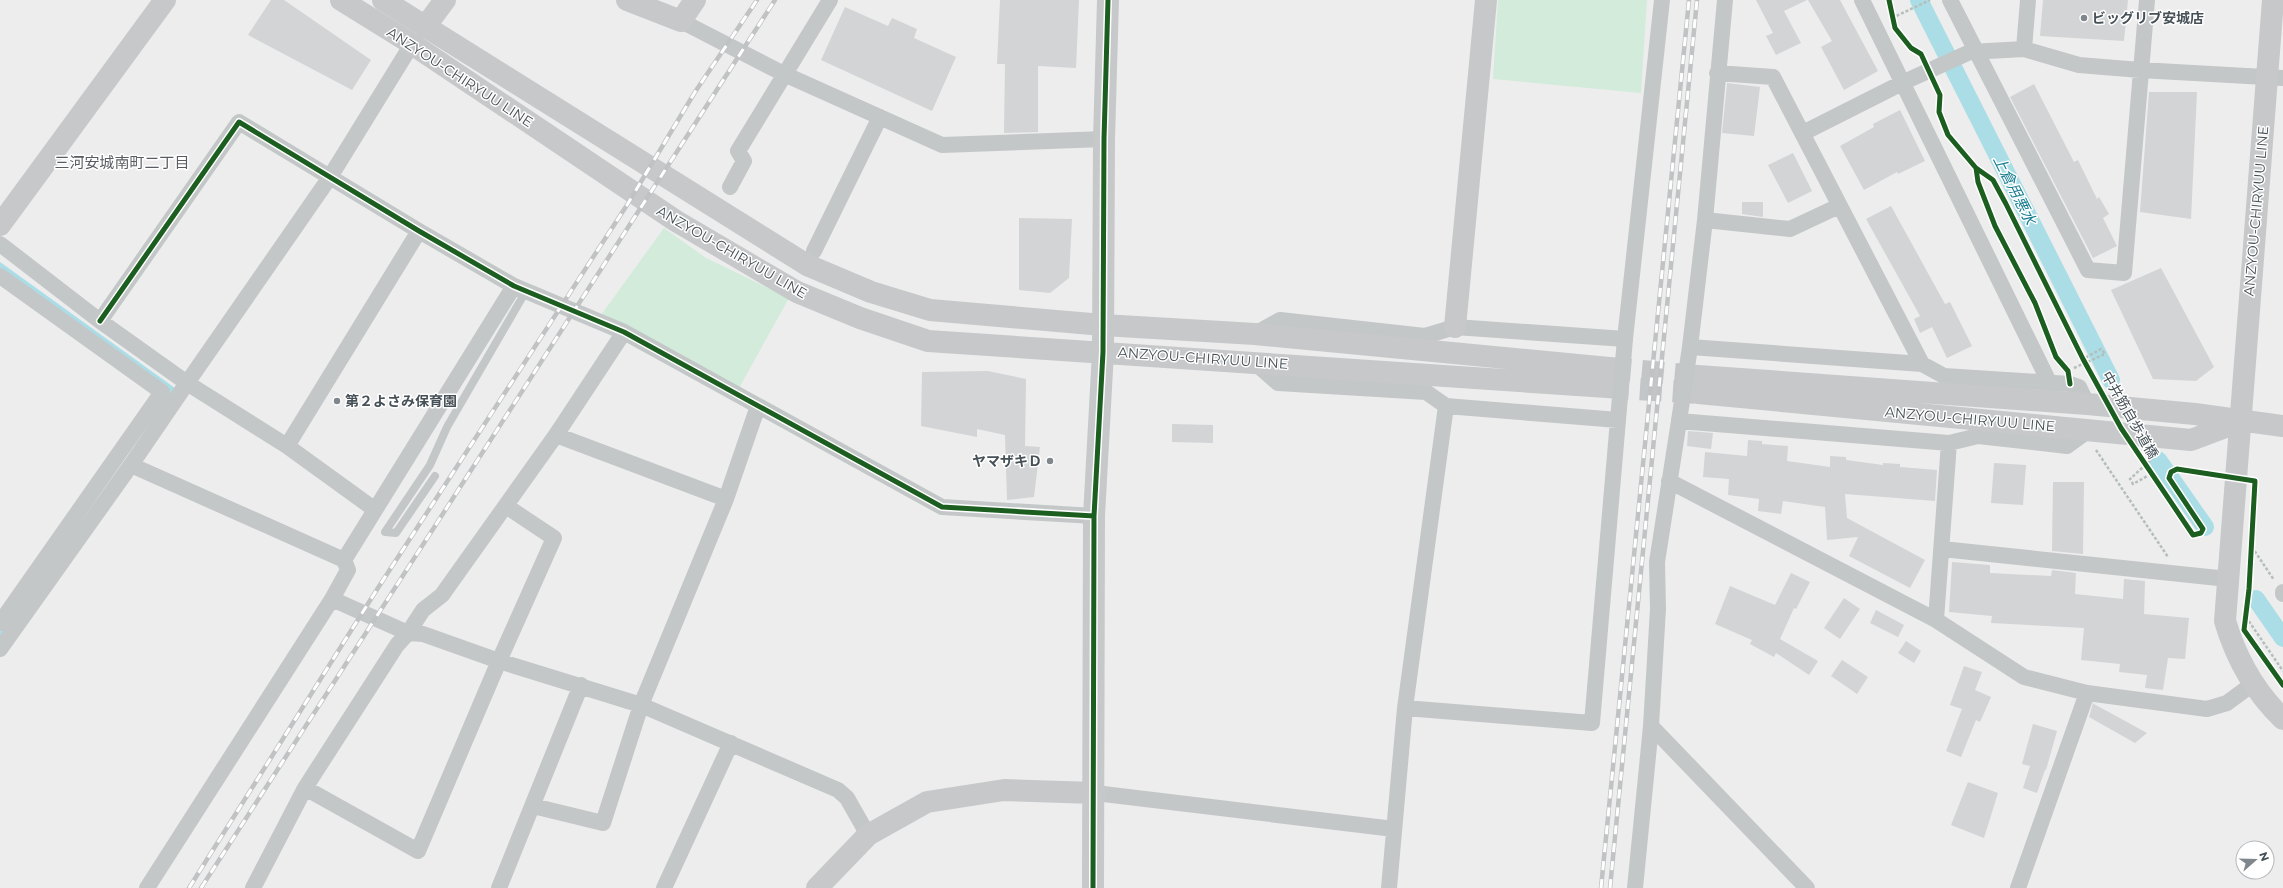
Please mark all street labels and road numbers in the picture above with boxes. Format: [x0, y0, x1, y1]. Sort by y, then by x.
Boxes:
street label: ANZYOU-CHIRYUU LINE [384, 23, 536, 131]
street label: ANZYOU-CHIRYUU LINE [2240, 125, 2272, 297]
street label: ANZYOU-CHIRYUU LINE [654, 202, 810, 302]
street label: ANZYOU-CHIRYUU LINE [1117, 343, 1289, 373]
street label: 中井筋自歩道橋 [2098, 368, 2162, 462]
street label: ANZYOU-CHIRYUU LINE [1884, 403, 2056, 435]

